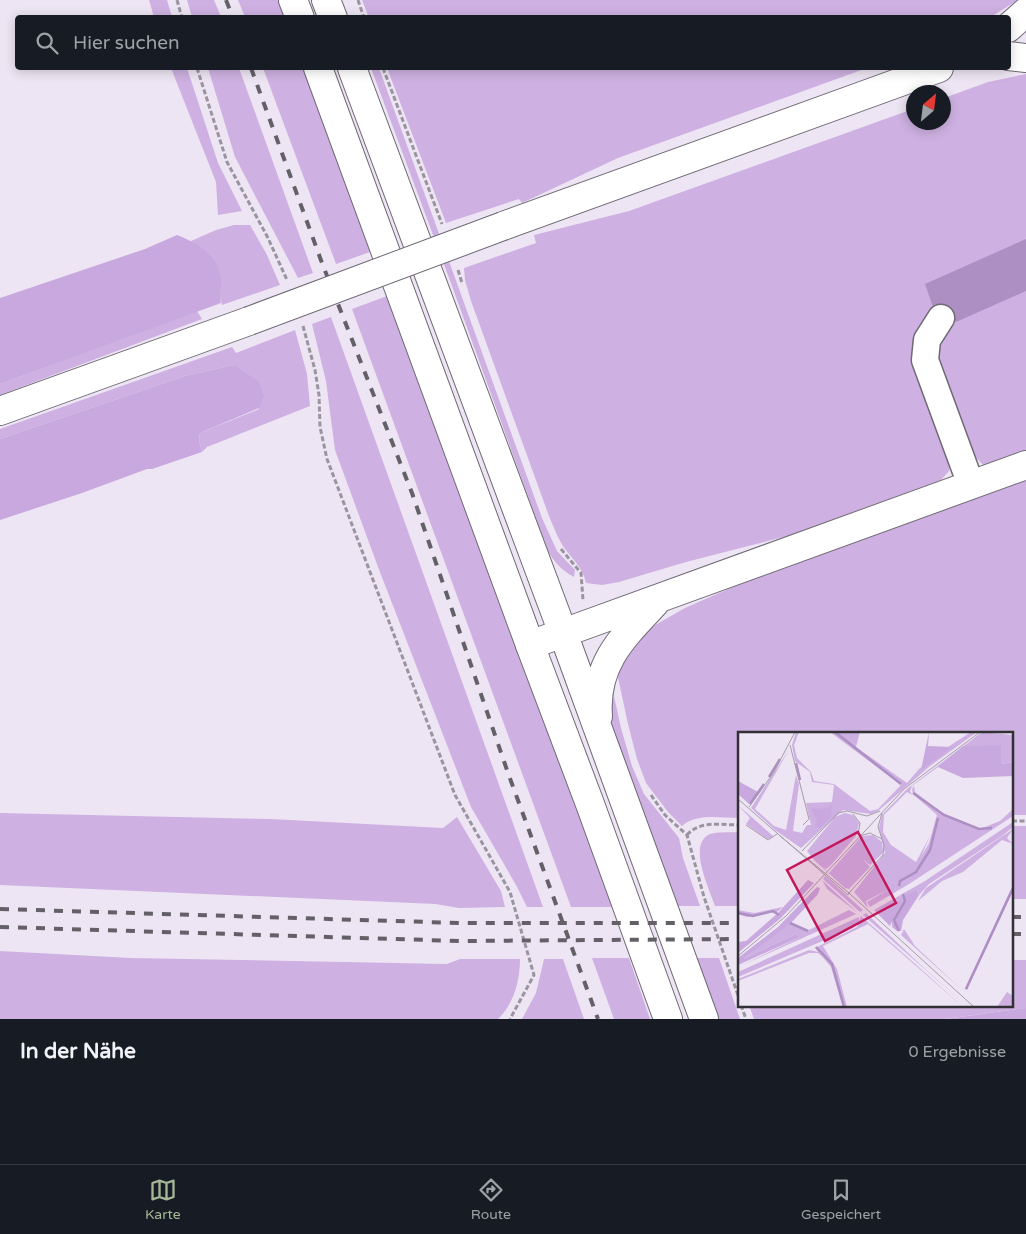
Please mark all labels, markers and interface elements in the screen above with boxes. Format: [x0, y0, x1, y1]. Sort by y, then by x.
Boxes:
search box [15, 15, 1011, 70]
icon: search [33, 29, 61, 57]
text: Hier suchen [73, 32, 180, 54]
north arrow [906, 85, 951, 130]
inset map [738, 732, 1014, 1006]
text: In der Nähe [20, 1039, 136, 1064]
text: 0 Ergebnisse [908, 1042, 1006, 1062]
tab: Karte [145, 1176, 181, 1223]
tab: Route [471, 1176, 511, 1223]
tab: Gespeichert [801, 1176, 881, 1223]

